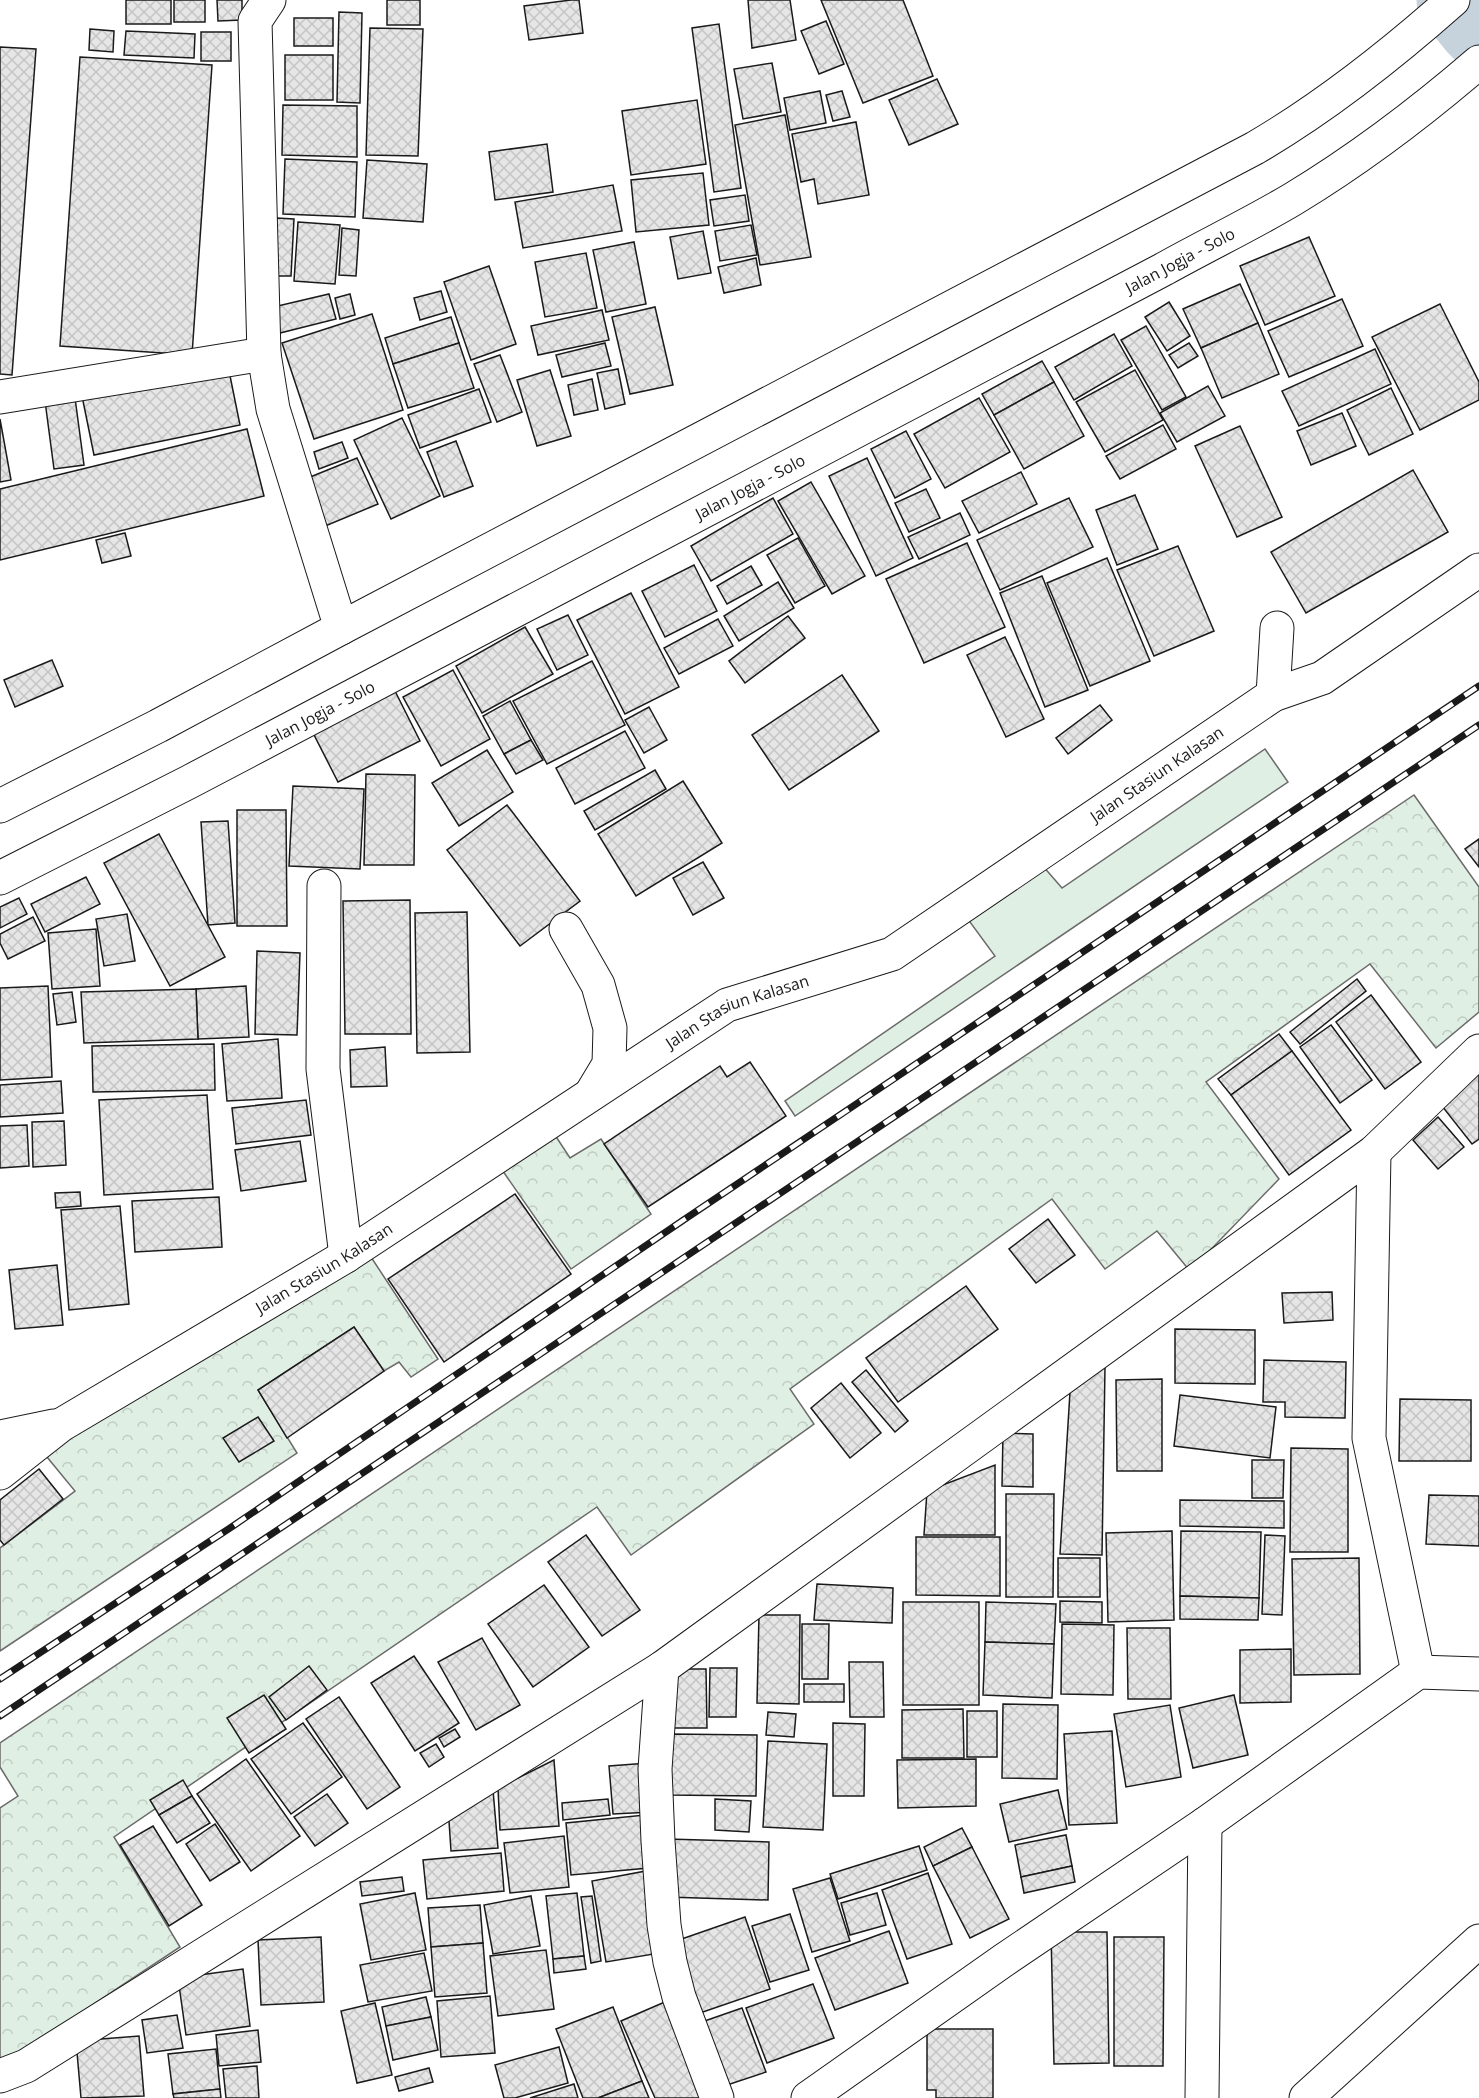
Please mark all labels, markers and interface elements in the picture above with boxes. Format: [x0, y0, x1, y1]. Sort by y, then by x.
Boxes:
street label: Jalan Jogja - Solo [1120, 222, 1239, 299]
street label: Jalan Jogja - Solo [690, 449, 809, 526]
street label: Jalan Jogja - Solo [259, 675, 379, 752]
street label: Jalan Stasiun Kalasan [1084, 721, 1228, 828]
street label: Jalan Stasiun Kalasan [659, 969, 812, 1055]
street label: Jalan Stasiun Kalasan [250, 1217, 397, 1319]

